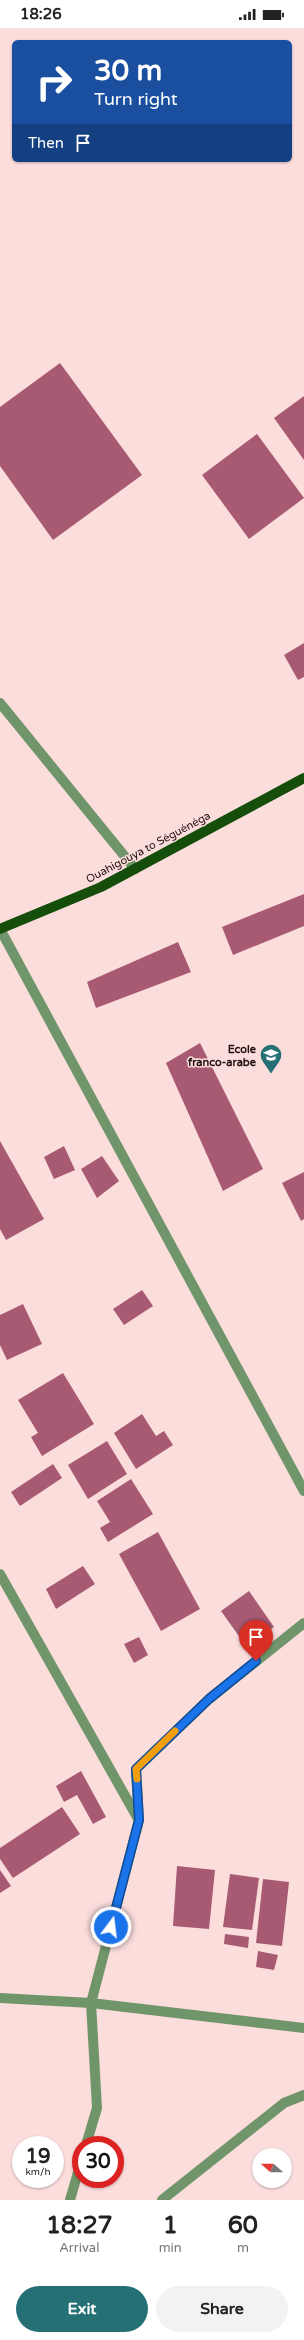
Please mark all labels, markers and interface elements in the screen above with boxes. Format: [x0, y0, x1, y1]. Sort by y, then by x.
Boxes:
text: 18:26 [20, 5, 62, 23]
text: 30 m [94, 54, 162, 88]
icon: right [28, 56, 80, 108]
text: Turn right [94, 88, 178, 110]
icon: arrive [72, 132, 94, 154]
text: Then [28, 134, 64, 152]
street label: Ouahigouya to Séguénéga [84, 809, 213, 886]
school or university icon: Ecole franco-arabe [258, 1042, 284, 1075]
place label: Ecole franco-arabe [187, 1043, 257, 1069]
pin [239, 1620, 273, 1661]
icon: arrive [245, 1626, 267, 1648]
position arrow [90, 1906, 132, 1948]
speed limit sign: 30 [72, 2136, 124, 2188]
text: 19 [25, 2145, 51, 2169]
north arrow [252, 2148, 292, 2188]
map controls [252, 2148, 292, 2188]
text: km/h [25, 2166, 51, 2178]
text: 18:27 [46, 2211, 113, 2240]
text: 1 [163, 2211, 178, 2240]
text: 60 [228, 2211, 258, 2240]
text: Arrival [59, 2240, 99, 2256]
text: min [159, 2240, 182, 2256]
text: m [237, 2240, 249, 2256]
button: Exit [16, 2286, 148, 2332]
button: Share [156, 2286, 288, 2332]

